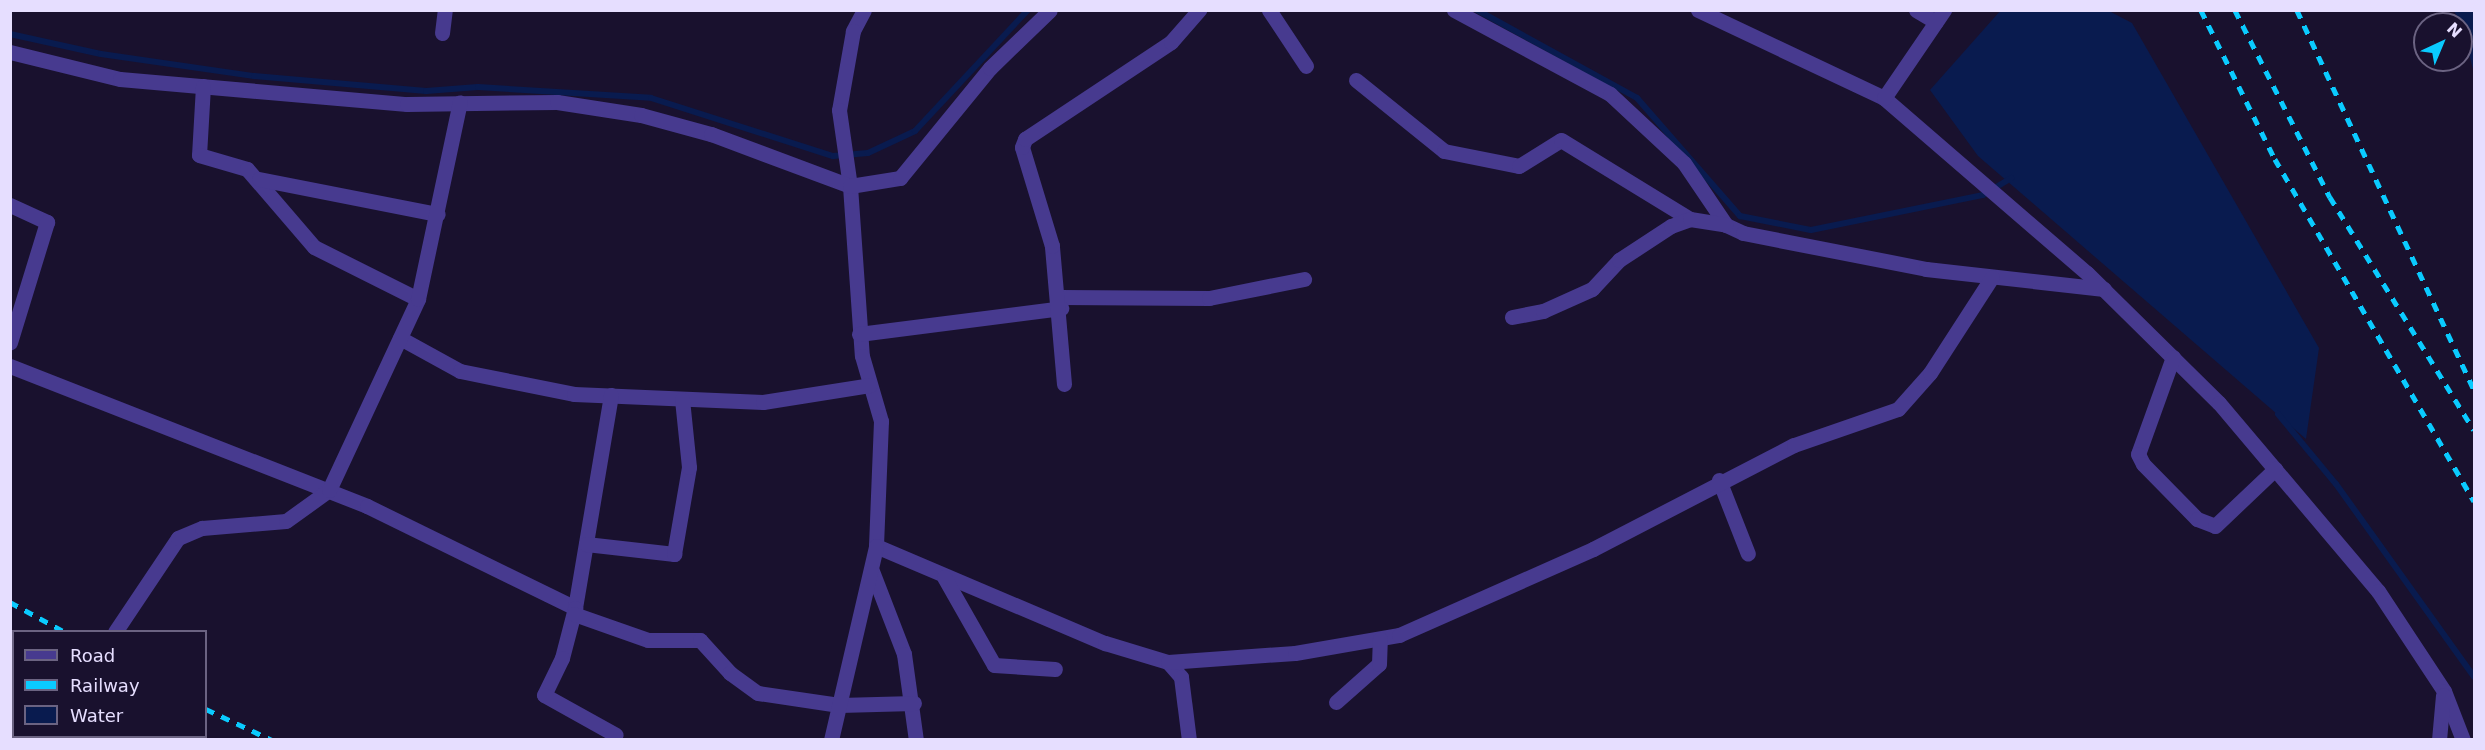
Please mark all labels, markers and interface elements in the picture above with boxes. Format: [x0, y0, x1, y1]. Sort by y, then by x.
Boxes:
north arrow [2413, 12, 2473, 72]
text: N [2443, 19, 2466, 42]
legend [12, 630, 207, 738]
text: Road [70, 645, 115, 666]
text: Railway [70, 675, 140, 696]
text: Water [70, 705, 123, 726]

